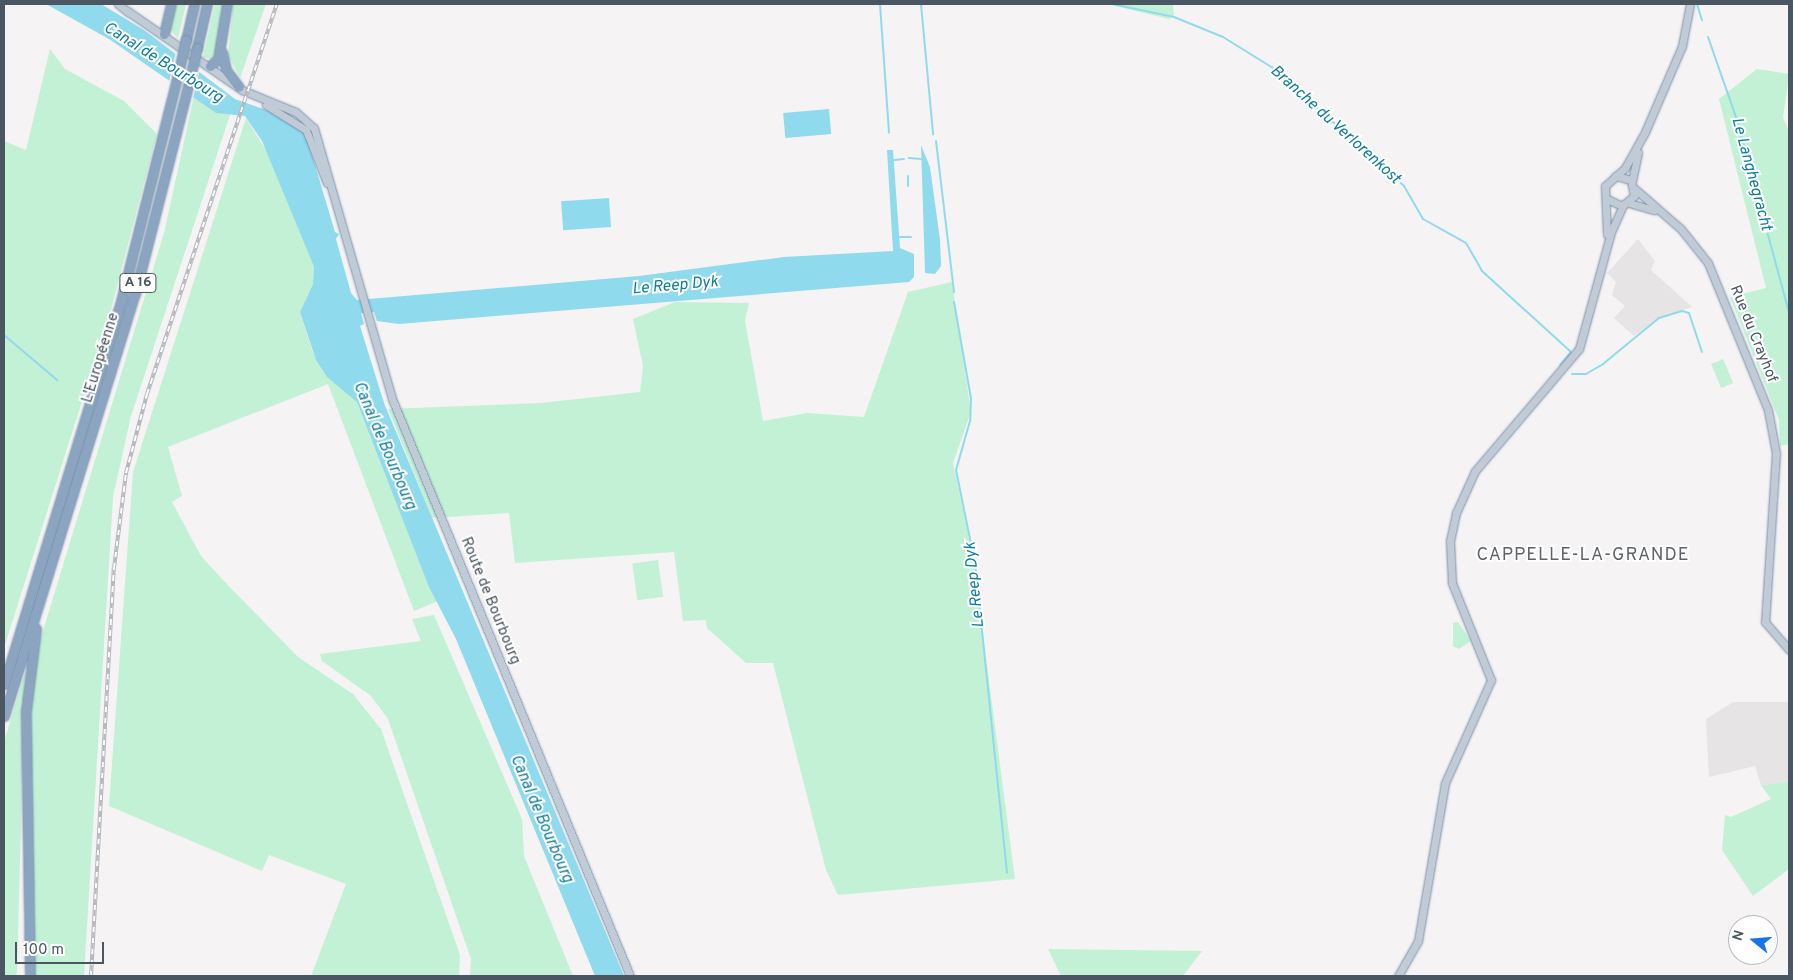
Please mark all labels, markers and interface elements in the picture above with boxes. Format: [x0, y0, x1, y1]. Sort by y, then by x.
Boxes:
water label: Canal de Bourbourg [100, 18, 226, 108]
water label: Branche du Verlorenkost [1266, 61, 1404, 189]
water label: Le Langhegracht [1727, 115, 1775, 233]
road number: A 16 [118, 272, 158, 294]
water label: Le Reep Dyk [631, 273, 719, 299]
street label: Rue du Crayhof [1725, 283, 1781, 385]
street label: L'Européenne [79, 311, 123, 405]
water label: Canal de Bourbourg [348, 379, 420, 513]
street label: Route de Bourbourg [456, 535, 524, 667]
water label: Le Reep Dyk [961, 541, 989, 629]
district label: CAPPELLE-LA-GRANDE [1474, 545, 1692, 567]
water label: Canal de Bourbourg [505, 752, 577, 886]
north arrow [1728, 915, 1778, 965]
text: N [1730, 928, 1749, 943]
scale bar [18, 932, 106, 964]
text: 100 m [23, 941, 64, 960]

